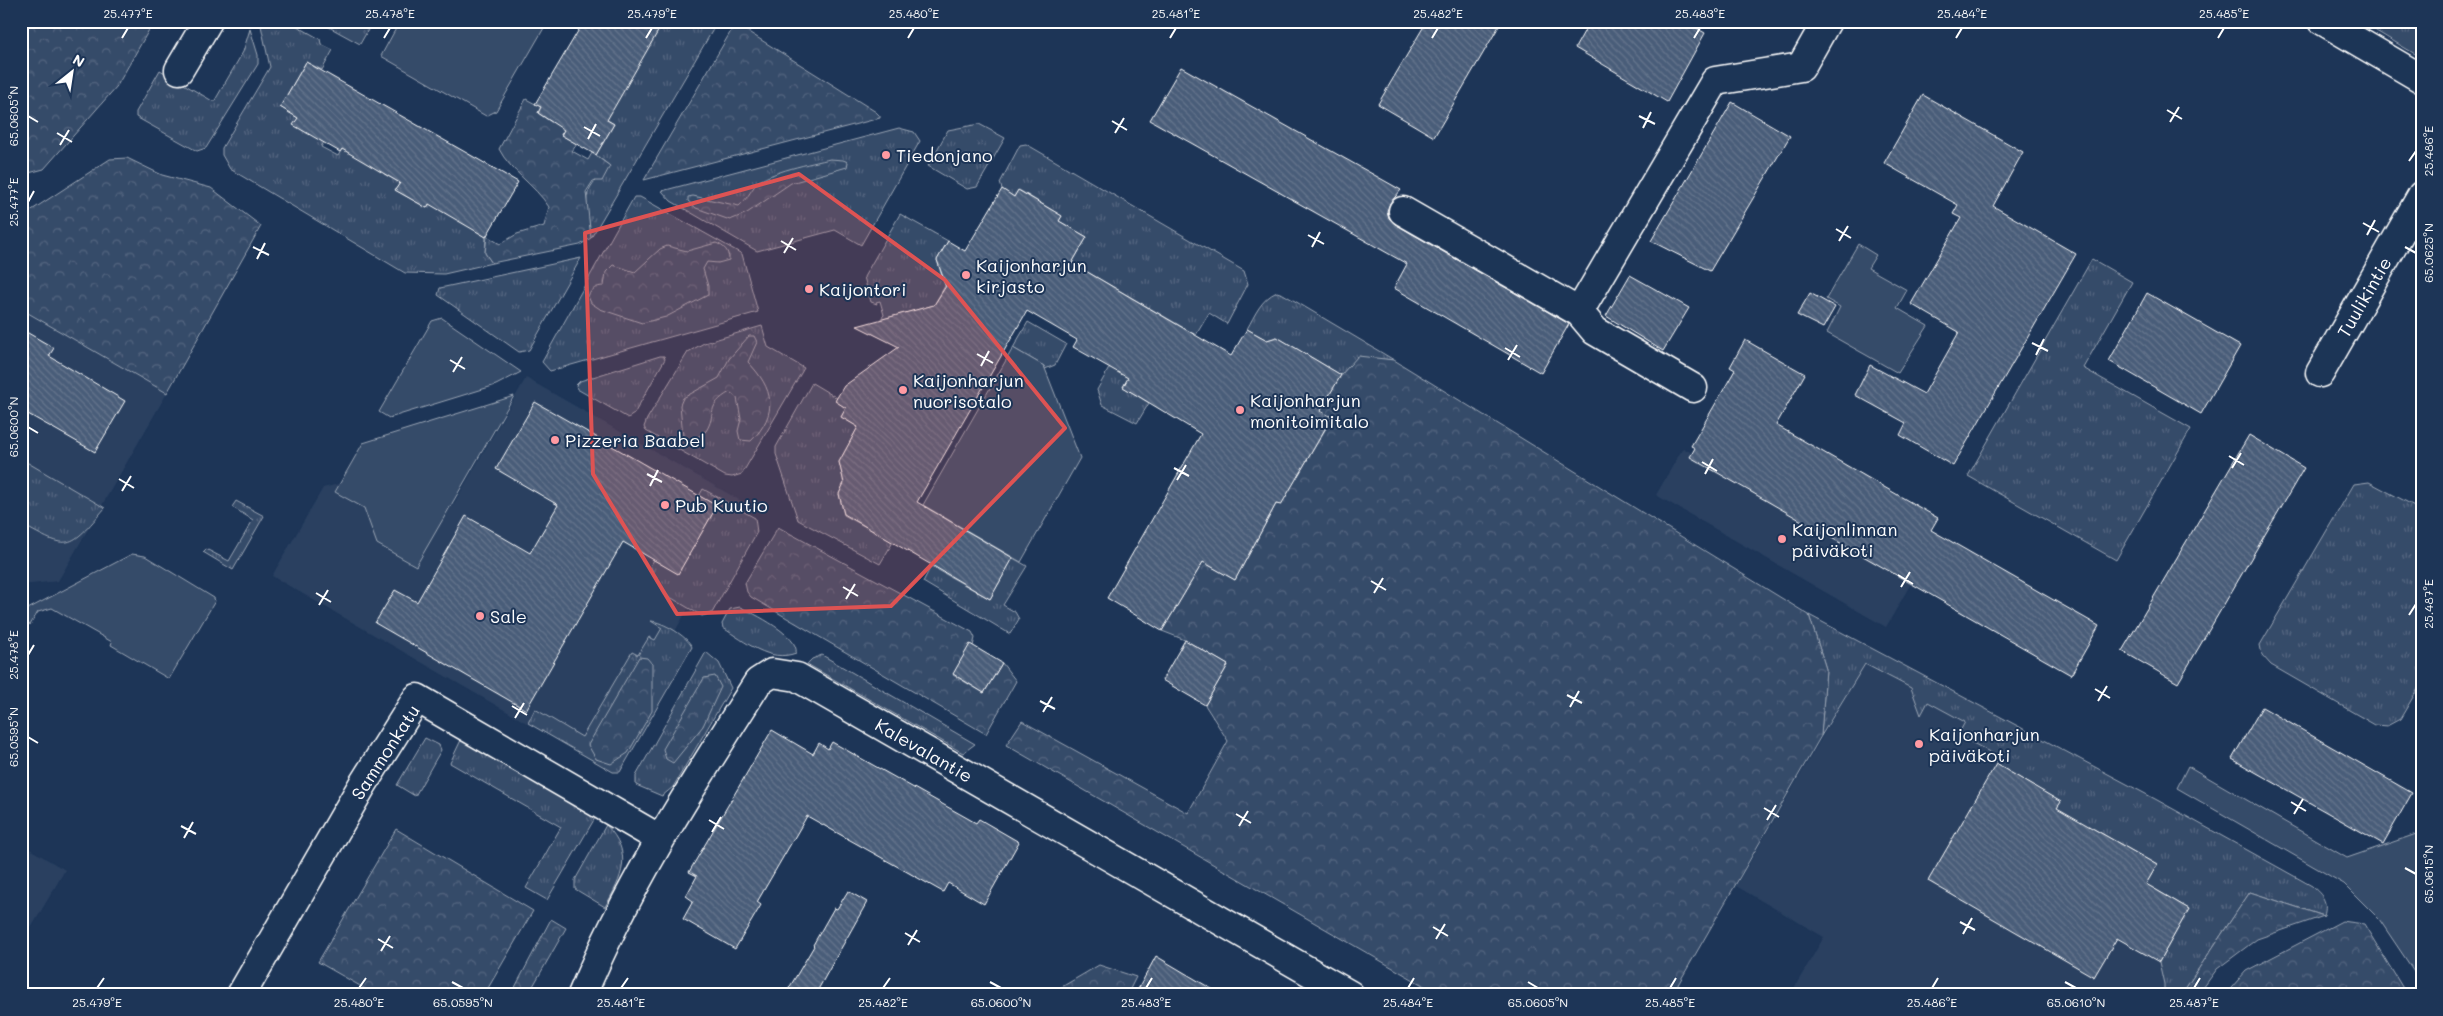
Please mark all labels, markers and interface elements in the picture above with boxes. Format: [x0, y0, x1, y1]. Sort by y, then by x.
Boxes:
text: 25.477°E [103, 5, 153, 21]
text: 25.478°E [365, 5, 415, 21]
text: 25.479°E [627, 5, 677, 21]
text: 25.480°E [889, 5, 939, 21]
text: 25.481°E [1152, 5, 1200, 21]
text: 25.482°E [1413, 5, 1463, 21]
text: 25.483°E [1675, 5, 1725, 21]
text: 25.484°E [1937, 5, 1987, 21]
text: 25.485°E [2199, 5, 2249, 21]
north arrow [48, 48, 98, 98]
text: N [69, 49, 88, 71]
text: 65.0605°N [5, 86, 21, 146]
text: 25.486°E [2420, 126, 2436, 176]
place label: Tiedonjano [896, 143, 993, 167]
marker: Tiedonjano [880, 149, 892, 161]
text: 25.477°E [5, 177, 21, 227]
text: 65.0625°N [2420, 223, 2436, 283]
street label: Tuulikintie [2331, 252, 2397, 342]
place label: Kaijonharjun kirjasto [976, 253, 1087, 298]
marker: Kaijonharjun kirjasto [960, 269, 972, 281]
place label: Kaijontori [819, 277, 906, 301]
marker: Kaijontori [803, 283, 815, 295]
place label: Kaijonharjun nuorisotalo [913, 368, 1024, 413]
marker: Kaijonharjun nuorisotalo [897, 384, 909, 396]
place label: Kaijonharjun monitoimitalo [1250, 388, 1369, 433]
text: 65.0600°N [5, 397, 21, 457]
marker: Kaijonharjun monitoimitalo [1234, 404, 1246, 416]
place label: Pizzeria Baabel [565, 428, 705, 452]
marker: Pizzeria Baabel [549, 434, 561, 446]
place label: Pub Kuutio [675, 493, 768, 517]
marker: Pub Kuutio [659, 499, 671, 511]
place label: Kaijonlinnan päiväkoti [1792, 517, 1898, 562]
marker: Kaijonlinnan päiväkoti [1776, 533, 1788, 545]
text: 25.487°E [2420, 579, 2436, 629]
place label: Sale [490, 604, 527, 628]
marker: Sale [474, 610, 486, 622]
text: 25.478°E [5, 630, 21, 680]
street label: Sammonkatu [345, 700, 425, 804]
text: 65.0595°N [5, 707, 21, 767]
street label: Kalevalantie [871, 712, 977, 788]
place label: Kaijonharjun päiväkoti [1929, 722, 2040, 767]
marker: Kaijonharjun päiväkoti [1913, 738, 1925, 750]
text: 65.0615°N [2420, 845, 2436, 903]
text: 25.479°E [72, 994, 122, 1010]
text: 25.480°E [334, 994, 384, 1010]
text: 65.0595°N [433, 994, 493, 1010]
text: 25.481°E [597, 994, 645, 1010]
text: 25.482°E [858, 994, 908, 1010]
text: 65.0600°N [971, 994, 1031, 1010]
text: 25.483°E [1121, 994, 1171, 1010]
text: 25.484°E [1383, 994, 1433, 1010]
text: 65.0605°N [1508, 994, 1568, 1010]
text: 25.485°E [1645, 994, 1695, 1010]
text: 25.486°E [1907, 994, 1957, 1010]
text: 65.0610°N [2047, 994, 2105, 1010]
text: 25.487°E [2169, 994, 2219, 1010]

